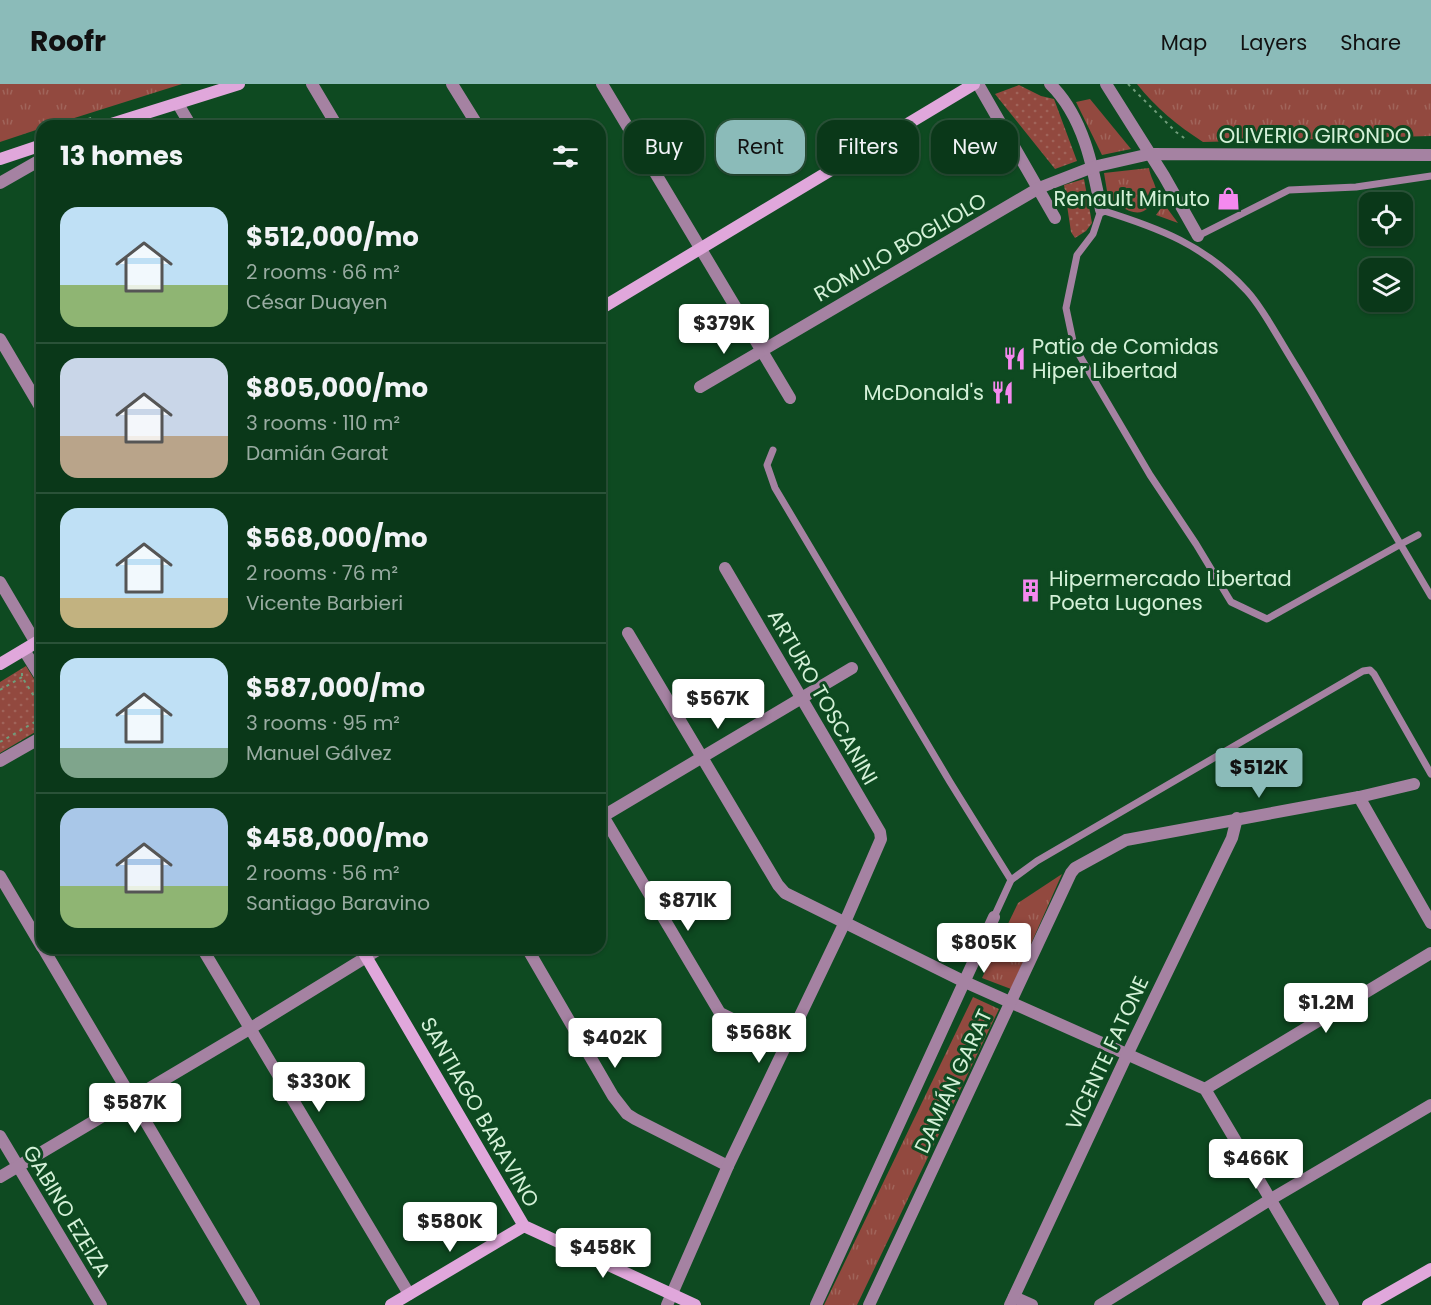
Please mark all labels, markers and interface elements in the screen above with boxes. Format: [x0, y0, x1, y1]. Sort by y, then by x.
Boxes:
text: Roofr [30, 22, 106, 61]
text: Map [1161, 28, 1207, 57]
text: Layers [1240, 28, 1307, 57]
text: Share [1340, 28, 1401, 57]
chip: Buy [624, 120, 704, 174]
chip: Rent [716, 120, 805, 174]
chip: Filters [817, 120, 919, 174]
chip: New [931, 120, 1018, 174]
street label: OLIVERIO GIRONDO [1219, 121, 1411, 150]
text: 13 homes [60, 138, 183, 174]
icon: filters [549, 140, 582, 173]
place label: Renault Minuto [1054, 184, 1210, 213]
shop icon: Renault Minuto [1215, 185, 1241, 211]
street label: ROMULO BOGLIOLO [808, 186, 992, 308]
map controls [1359, 192, 1413, 312]
button: locate [1359, 192, 1413, 246]
text: $512,000/mo [246, 219, 419, 255]
icon: home [108, 231, 180, 303]
text: 2 rooms · 66 m² [246, 258, 400, 286]
button: layers [1359, 258, 1413, 312]
text: César Duayen [246, 288, 388, 316]
pin: $379K [682, 304, 766, 355]
text: $379K [693, 309, 755, 337]
place label: Patio de Comidas Hiper Libertad [1032, 332, 1219, 385]
restaurant icon: Patio de Comidas Hiper Libertad [1001, 345, 1027, 371]
text: $805,000/mo [246, 370, 428, 406]
place label: McDonald's [864, 378, 984, 407]
restaurant icon: McDonald's [989, 379, 1015, 405]
icon: home [108, 382, 180, 454]
text: 3 rooms · 110 m² [246, 409, 400, 437]
text: Damián Garat [246, 439, 388, 467]
text: $568,000/mo [246, 520, 428, 556]
icon: home [108, 532, 180, 604]
text: 2 rooms · 76 m² [246, 559, 398, 587]
place label: Hipermercado Libertad Poeta Lugones [1049, 564, 1292, 617]
building icon: Hipermercado Libertad Poeta Lugones [1018, 577, 1044, 603]
text: Vicente Barbieri [246, 589, 403, 617]
street label: ARTURO TOSCANINI [761, 604, 885, 790]
text: $587,000/mo [246, 670, 425, 706]
pin: $567K [676, 679, 760, 730]
icon: home [108, 682, 180, 754]
text: $567K [686, 684, 750, 712]
text: 3 rooms · 95 m² [246, 709, 400, 737]
text: Manuel Gálvez [246, 739, 392, 767]
pin: $512K [1217, 748, 1301, 799]
text: $512K [1229, 753, 1289, 781]
text: $458,000/mo [246, 820, 429, 856]
icon: home [108, 832, 180, 904]
text: 2 rooms · 56 m² [246, 859, 400, 887]
pin: $871K [646, 881, 730, 932]
text: $871K [659, 886, 717, 914]
text: Santiago Baravino [246, 889, 430, 917]
pin: $805K [942, 923, 1026, 974]
text: $805K [951, 928, 1017, 956]
street label: VICENTE FATONE [1059, 971, 1155, 1135]
pin: $1.2M [1284, 983, 1368, 1034]
text: $1.2M [1298, 988, 1354, 1016]
street label: DAMIÁN GARAT [907, 1004, 999, 1158]
street label: SANTIAGO BARAVINO [414, 1012, 546, 1212]
pin: $568K [717, 1013, 801, 1064]
pin: $402K [573, 1018, 657, 1069]
text: $568K [726, 1018, 792, 1046]
text: $402K [582, 1023, 648, 1051]
pin: $330K [277, 1062, 361, 1113]
text: $330K [287, 1067, 351, 1095]
pin: $587K [93, 1083, 177, 1134]
text: $587K [103, 1088, 167, 1116]
pin: $466K [1214, 1139, 1298, 1190]
street label: GABINO EZEIZA [16, 1140, 118, 1282]
text: $466K [1223, 1144, 1289, 1172]
pin: $580K [408, 1202, 492, 1253]
text: $580K [417, 1207, 483, 1235]
pin: $458K [561, 1228, 645, 1279]
text: $458K [570, 1233, 636, 1261]

